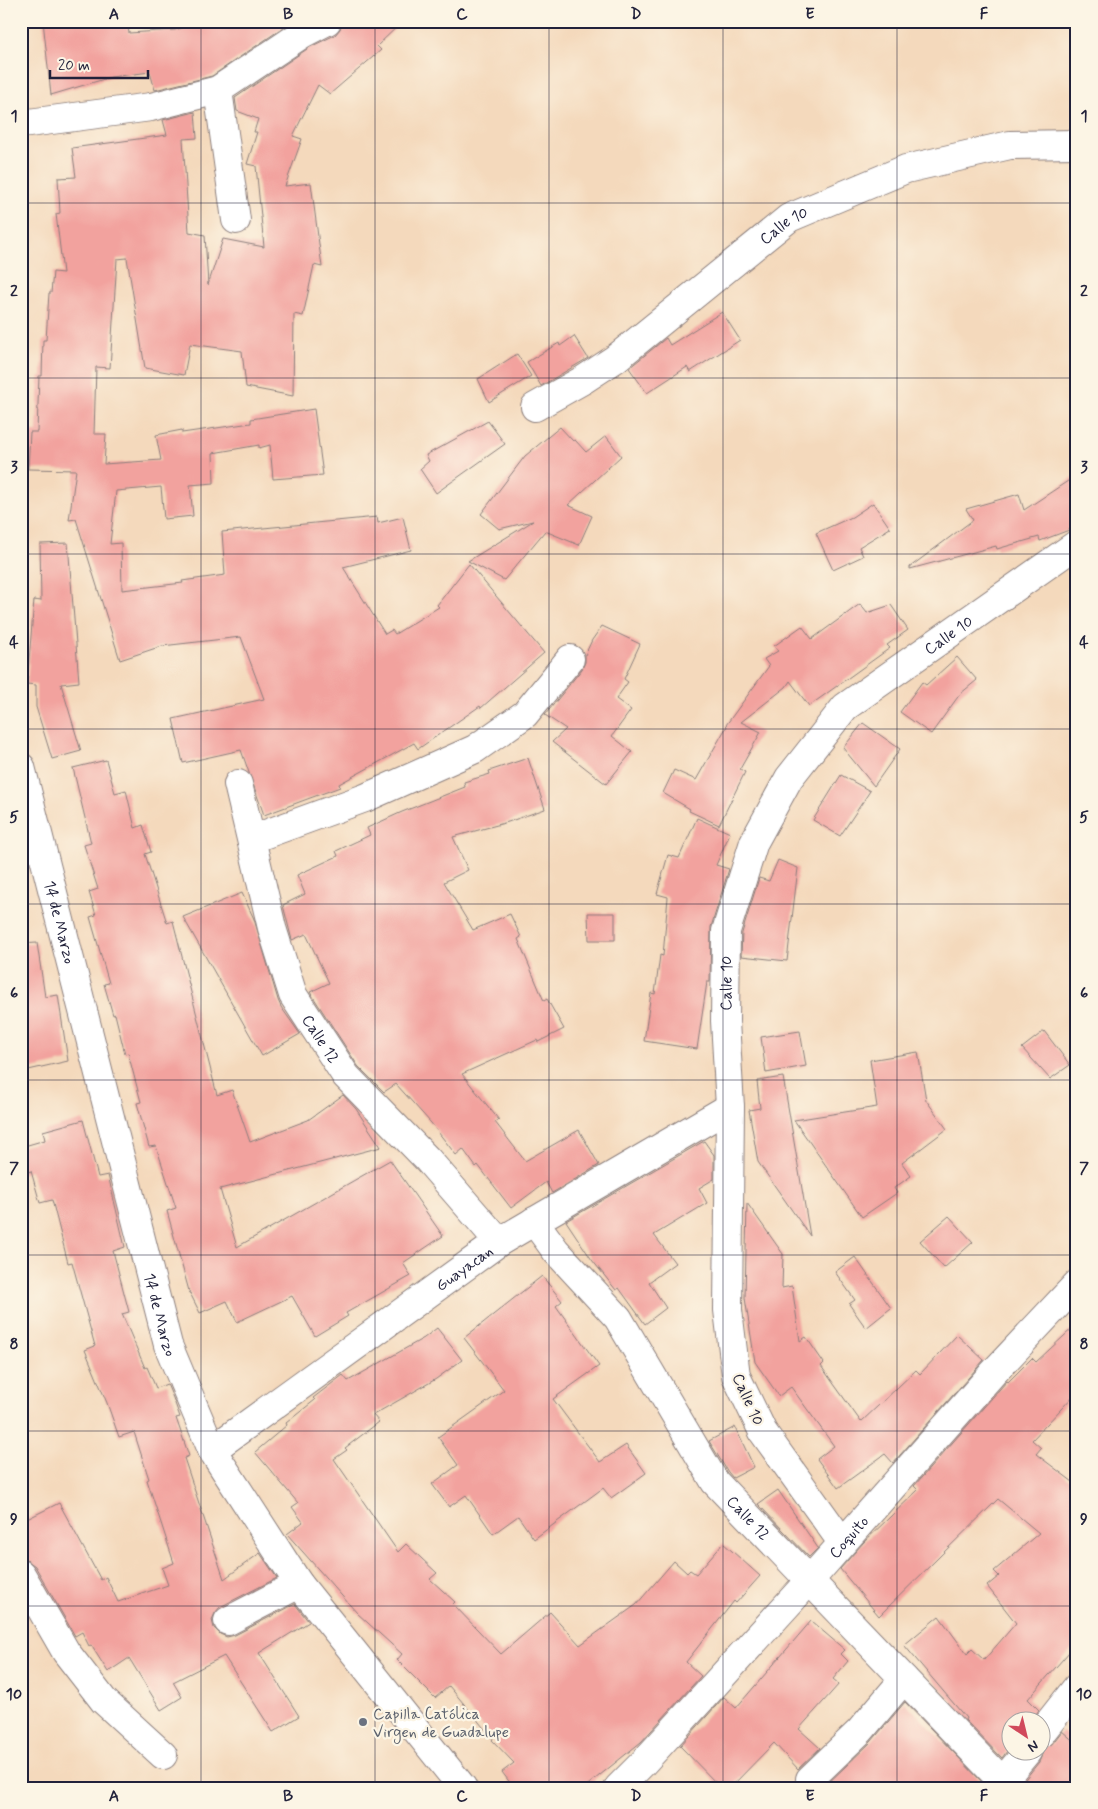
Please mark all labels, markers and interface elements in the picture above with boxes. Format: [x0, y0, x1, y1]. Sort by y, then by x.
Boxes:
text: A [109, 4, 119, 25]
text: B [283, 4, 293, 25]
text: C [456, 4, 468, 25]
text: D [630, 4, 642, 25]
text: E [805, 4, 815, 25]
text: F [980, 4, 989, 25]
scale bar [50, 48, 148, 80]
text: 20 m [58, 56, 90, 76]
text: 1 [10, 106, 18, 127]
text: 1 [1080, 106, 1088, 127]
street label: Calle 10 [755, 202, 811, 250]
text: 2 [10, 281, 18, 302]
text: 2 [1080, 281, 1088, 302]
text: 3 [10, 457, 18, 478]
text: 3 [1080, 457, 1088, 478]
street label: Calle 10 [920, 611, 978, 660]
text: 4 [9, 632, 19, 653]
text: 4 [1079, 632, 1089, 653]
text: 5 [9, 807, 19, 828]
text: 5 [1079, 807, 1089, 828]
street label: 14 de Marzo [38, 879, 80, 966]
street label: Calle 10 [716, 956, 738, 1011]
text: 6 [10, 983, 18, 1004]
text: 6 [1080, 983, 1088, 1004]
street label: Calle 12 [296, 1011, 344, 1068]
text: 7 [9, 1158, 19, 1179]
text: 7 [1079, 1158, 1089, 1179]
street label: Guayacan [432, 1241, 498, 1297]
street label: 14 de Marzo [138, 1271, 181, 1360]
text: 8 [9, 1334, 19, 1355]
text: 8 [1079, 1334, 1089, 1355]
street label: Calle 10 [727, 1370, 768, 1429]
street label: Calle 12 [721, 1491, 774, 1545]
text: 9 [10, 1509, 18, 1530]
text: 9 [1080, 1509, 1088, 1530]
street label: Coquito [825, 1512, 874, 1563]
text: 10 [6, 1684, 22, 1705]
text: 10 [1076, 1684, 1092, 1705]
place label: Capilla Católica Virgen de Guadalupe [373, 1704, 509, 1744]
north arrow [1000, 1712, 1050, 1762]
marker: Capilla Católica Virgen de Guadalupe [357, 1716, 369, 1728]
text: N [1024, 1736, 1042, 1756]
text: A [109, 1786, 119, 1807]
text: B [283, 1786, 293, 1807]
text: C [456, 1786, 468, 1807]
text: D [630, 1786, 642, 1807]
text: E [805, 1786, 815, 1807]
text: F [980, 1786, 989, 1807]

